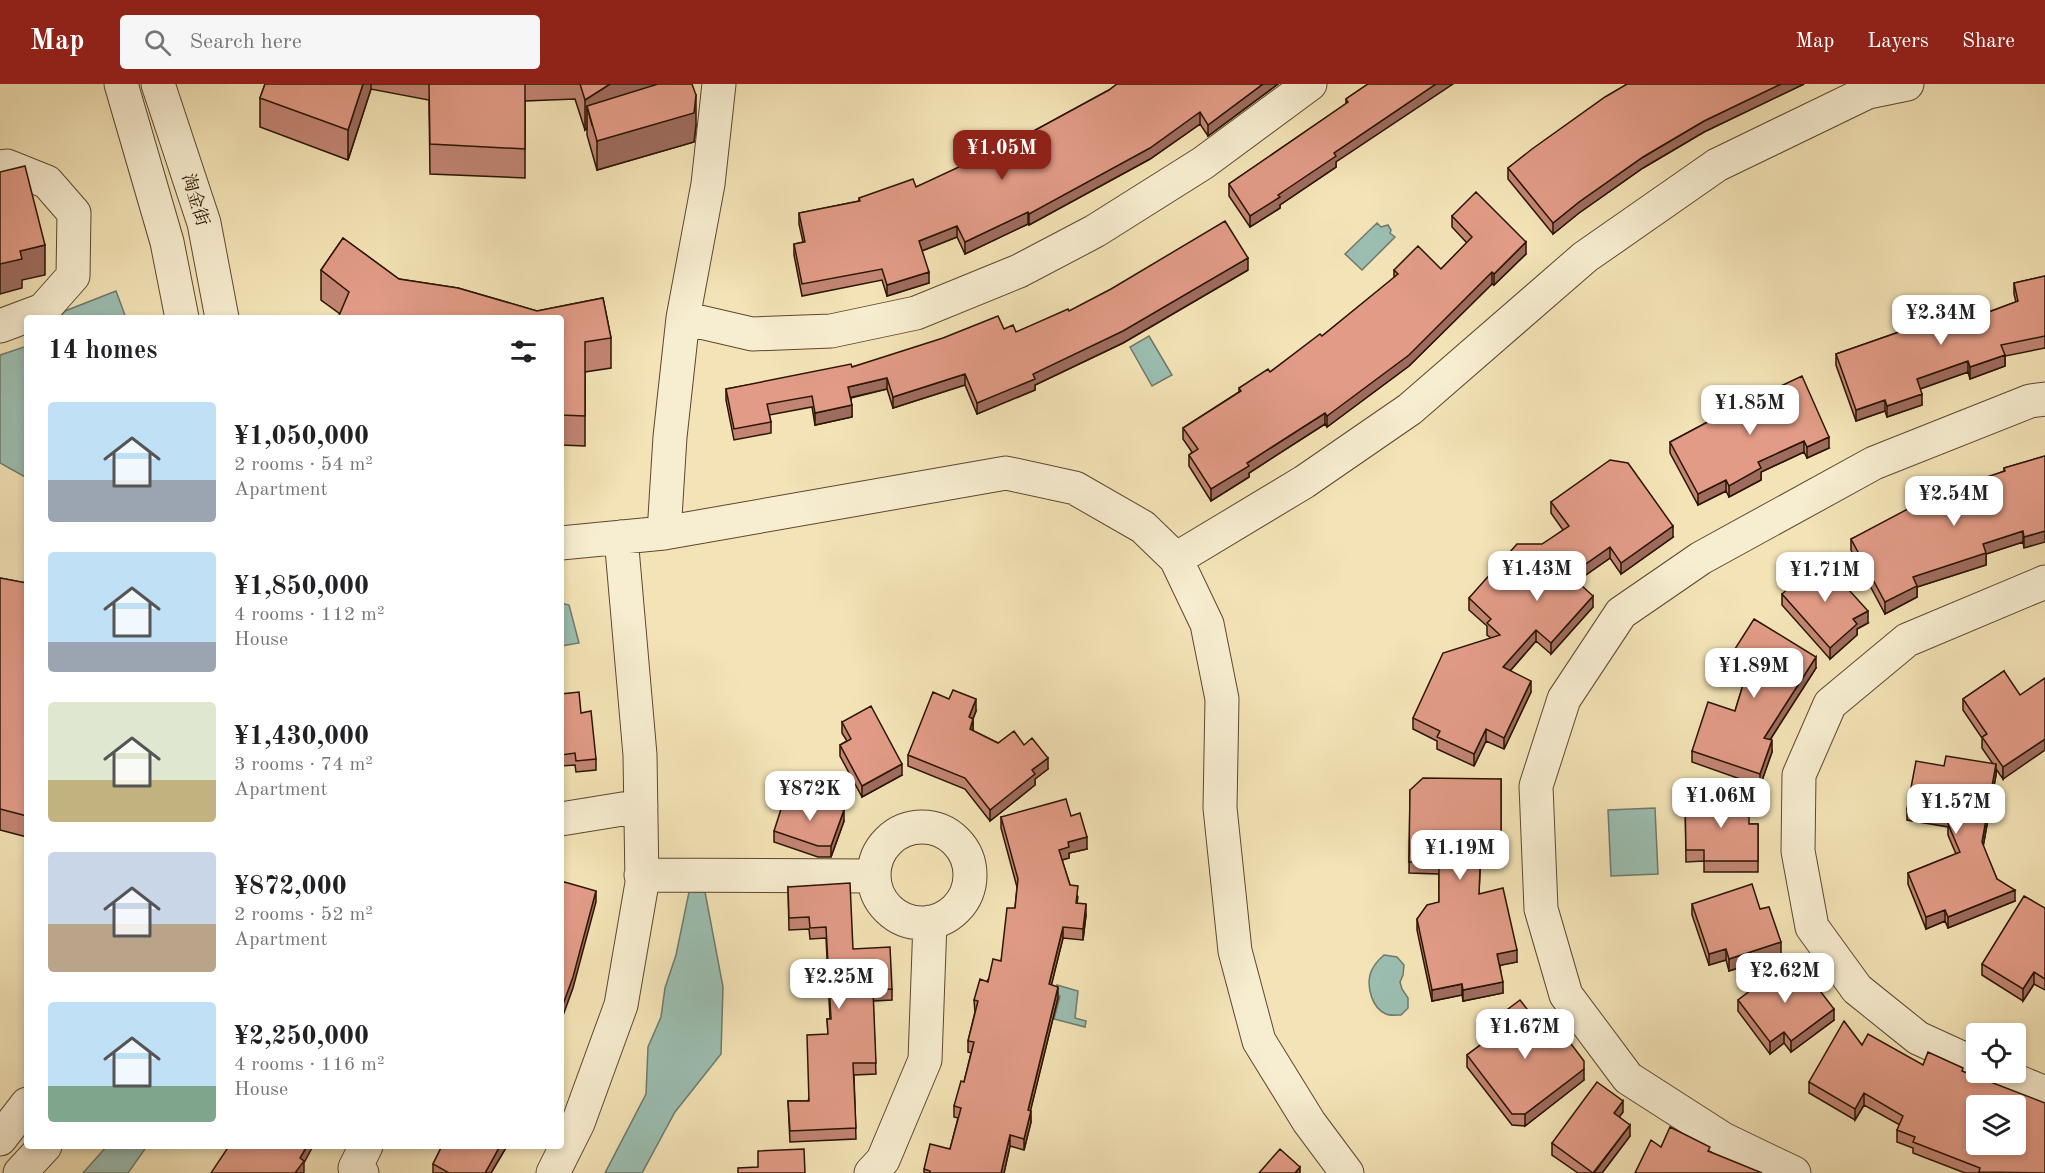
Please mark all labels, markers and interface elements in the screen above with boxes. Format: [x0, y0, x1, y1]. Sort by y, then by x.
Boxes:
search box [120, 15, 540, 69]
icon: search [141, 26, 174, 59]
text: Map [30, 28, 84, 56]
text: Search here [189, 31, 302, 53]
text: Map [1795, 31, 1834, 52]
text: Layers [1867, 31, 1929, 52]
text: Share [1962, 31, 2015, 52]
pin: ¥1.05M [953, 130, 1051, 181]
text: ¥1.05M [967, 139, 1037, 159]
street label: 淘金街 [178, 171, 213, 228]
pin: ¥2.34M [1892, 295, 1990, 346]
text: ¥2.34M [1906, 304, 1976, 324]
icon: filters [507, 335, 540, 368]
text: 14 homes [48, 338, 157, 364]
pin: ¥1.85M [1701, 385, 1799, 436]
text: ¥1.85M [1715, 394, 1785, 414]
text: ¥1,050,000 [234, 424, 369, 450]
icon: home [96, 426, 168, 498]
text: 2 rooms · 54 m² [234, 455, 373, 475]
pin: ¥2.54M [1905, 476, 2003, 527]
text: Apartment [234, 480, 328, 500]
text: ¥2.54M [1919, 485, 1989, 505]
pin: ¥1.43M [1488, 551, 1586, 602]
pin: ¥1.71M [1776, 552, 1874, 603]
text: ¥1.43M [1502, 560, 1572, 580]
text: ¥1.71M [1790, 561, 1860, 581]
text: ¥1,850,000 [234, 574, 369, 600]
icon: home [96, 576, 168, 648]
text: 4 rooms · 112 m² [234, 605, 384, 625]
text: House [234, 630, 288, 650]
pin: ¥1.89M [1705, 648, 1803, 699]
text: ¥1.89M [1719, 657, 1789, 677]
text: ¥1,430,000 [234, 724, 369, 750]
icon: home [96, 726, 168, 798]
text: 3 rooms · 74 m² [234, 755, 373, 775]
pin: ¥872K [768, 771, 852, 822]
pin: ¥1.06M [1672, 778, 1770, 829]
text: Apartment [234, 780, 328, 800]
text: ¥872K [779, 780, 841, 800]
pin: ¥1.57M [1907, 784, 2005, 835]
text: ¥1.06M [1686, 787, 1756, 807]
text: ¥1.57M [1921, 793, 1991, 813]
pin: ¥1.19M [1411, 830, 1509, 881]
text: ¥1.19M [1425, 839, 1495, 859]
text: ¥872,000 [234, 874, 347, 900]
icon: home [96, 876, 168, 948]
text: 2 rooms · 52 m² [234, 905, 373, 925]
text: Apartment [234, 930, 328, 950]
pin: ¥2.62M [1736, 953, 1834, 1004]
pin: ¥2.25M [790, 959, 888, 1010]
text: ¥2.62M [1750, 962, 1820, 982]
text: ¥2.25M [804, 968, 874, 988]
pin: ¥1.67M [1476, 1009, 1574, 1060]
text: ¥1.67M [1490, 1018, 1560, 1038]
map controls [1966, 1023, 2026, 1155]
button: locate [1966, 1023, 2026, 1083]
text: ¥2,250,000 [234, 1024, 369, 1050]
icon: home [96, 1026, 168, 1098]
text: 4 rooms · 116 m² [234, 1055, 384, 1075]
text: House [234, 1080, 288, 1100]
button: layers [1966, 1095, 2026, 1155]

